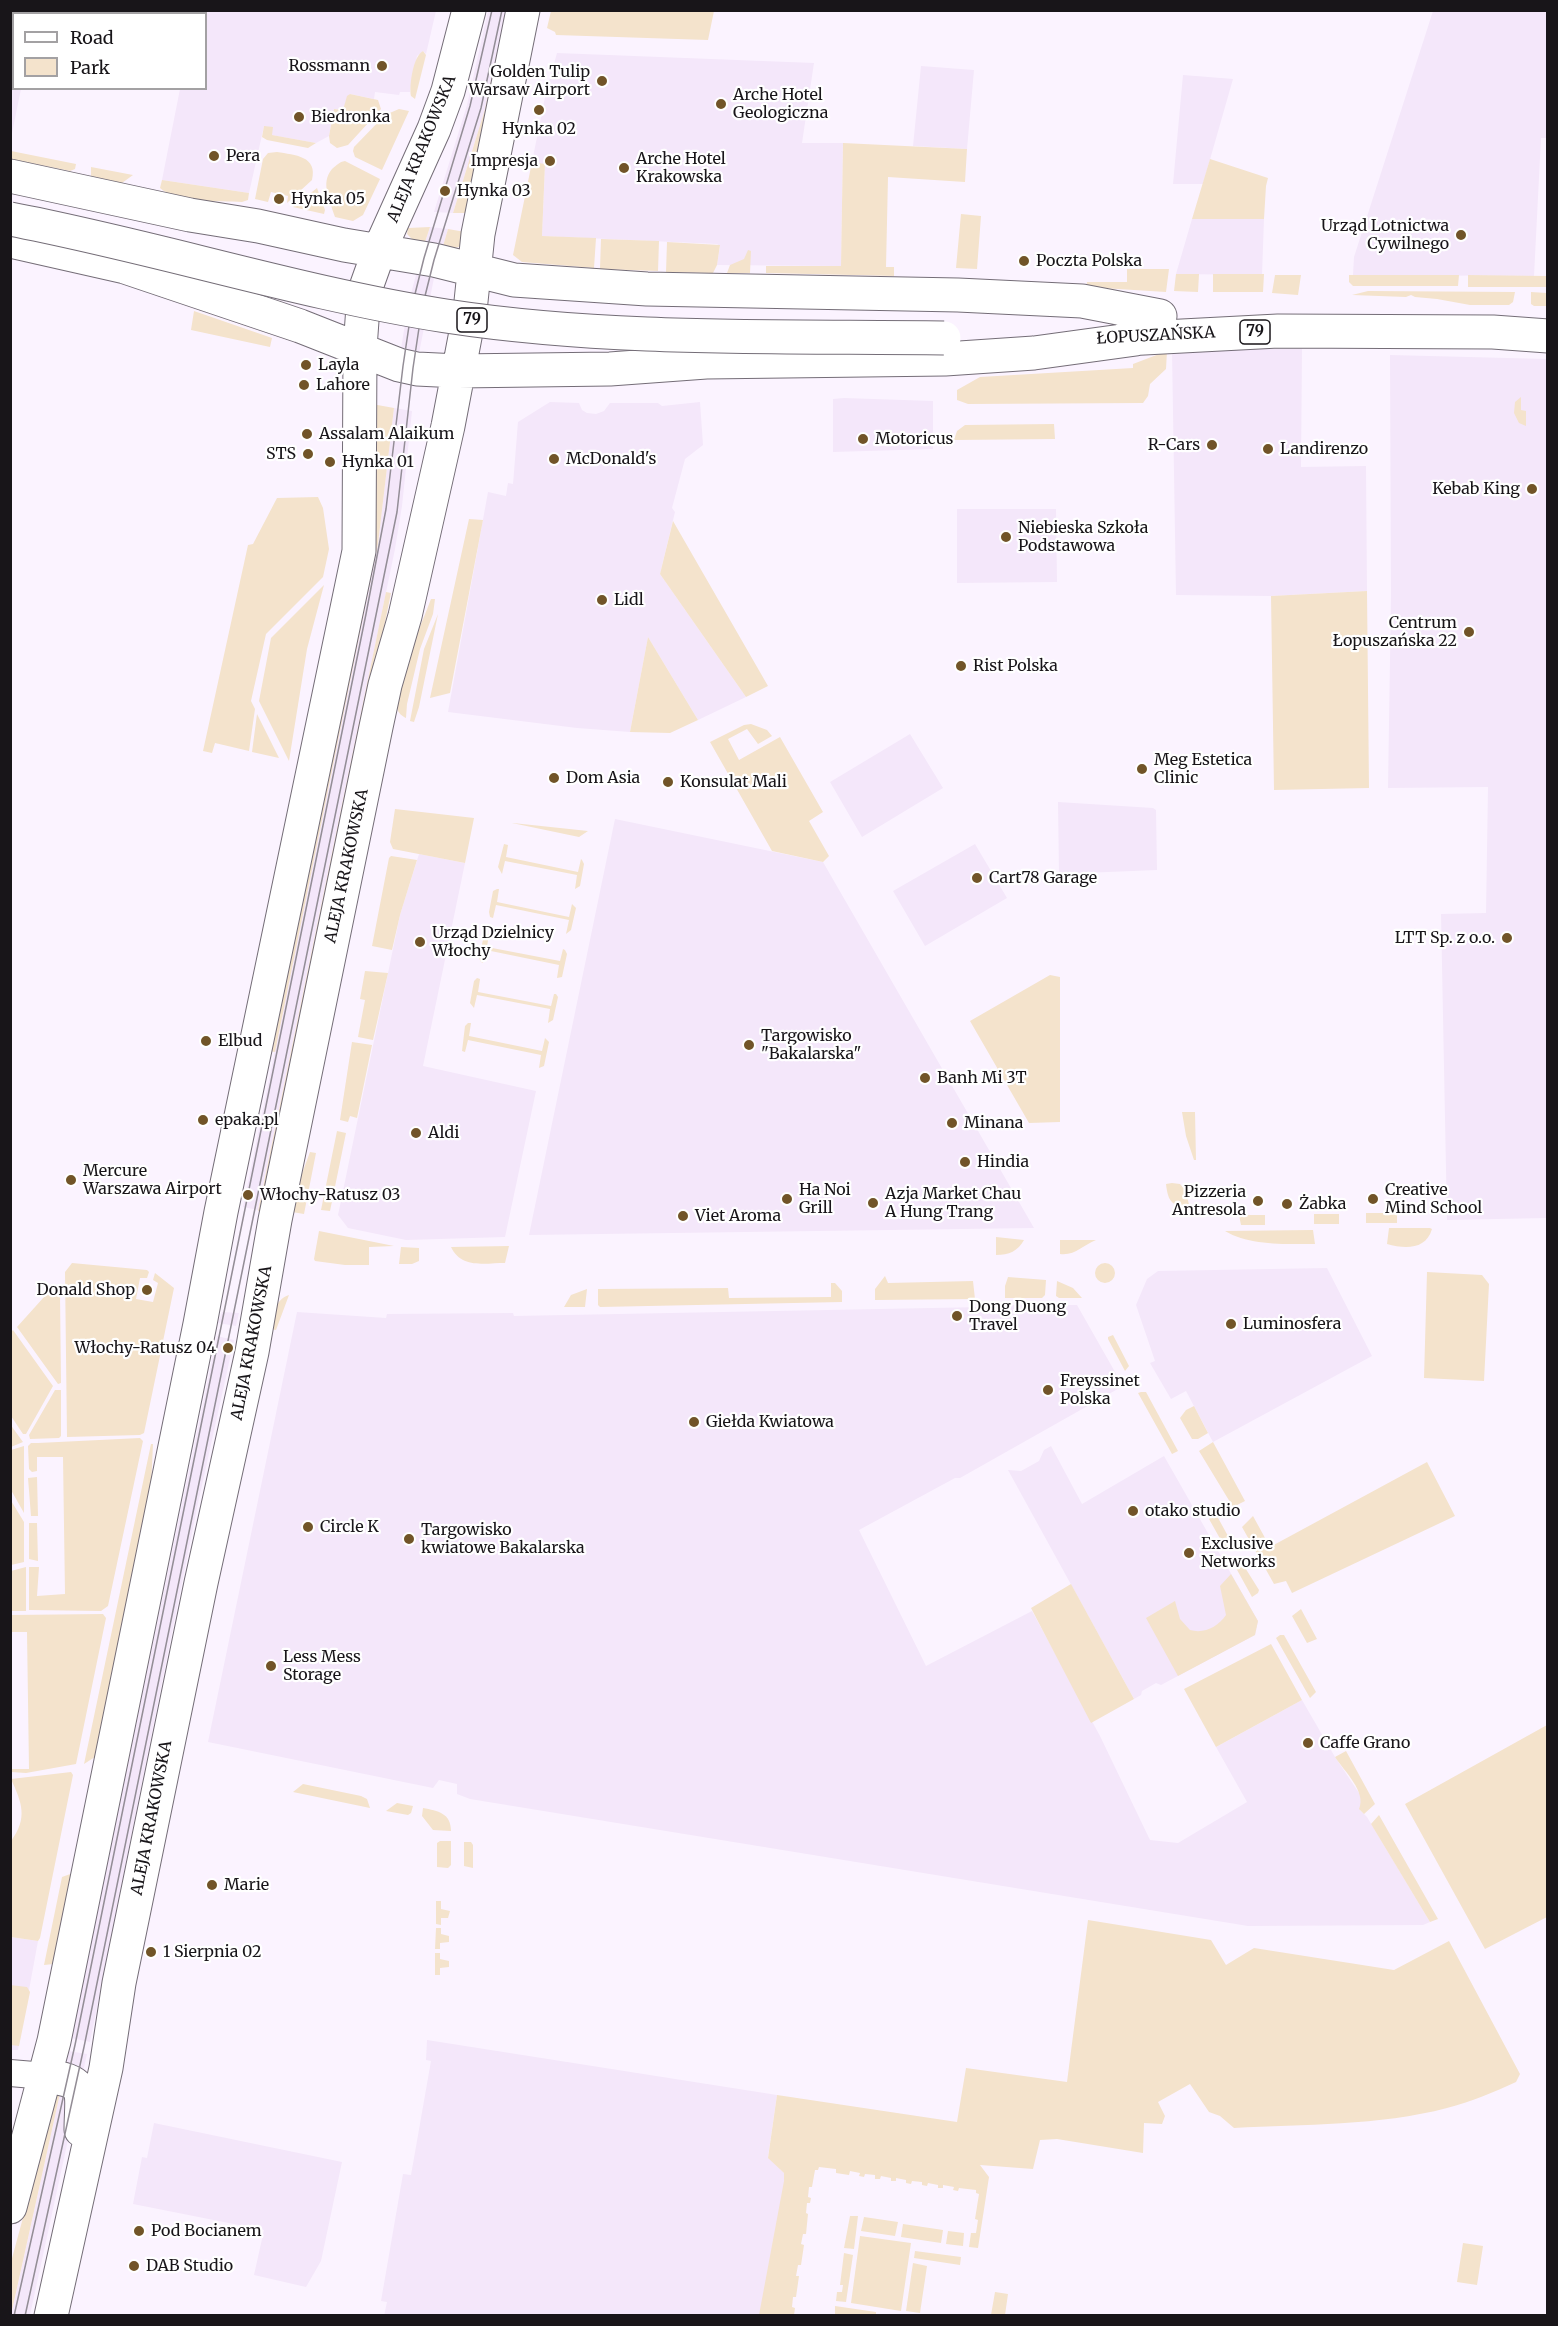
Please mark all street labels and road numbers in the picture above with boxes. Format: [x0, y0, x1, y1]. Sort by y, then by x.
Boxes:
street label: ALEJA KRAKOWSKA [384, 73, 460, 225]
road number: 79 [457, 308, 487, 332]
road number: 79 [1240, 320, 1270, 344]
street label: ŁOPUSZAŃSKA [1096, 323, 1216, 349]
street label: ALEJA KRAKOWSKA [321, 787, 373, 945]
street label: ALEJA KRAKOWSKA [228, 1264, 276, 1422]
street label: ALEJA KRAKOWSKA [128, 1739, 176, 1897]

